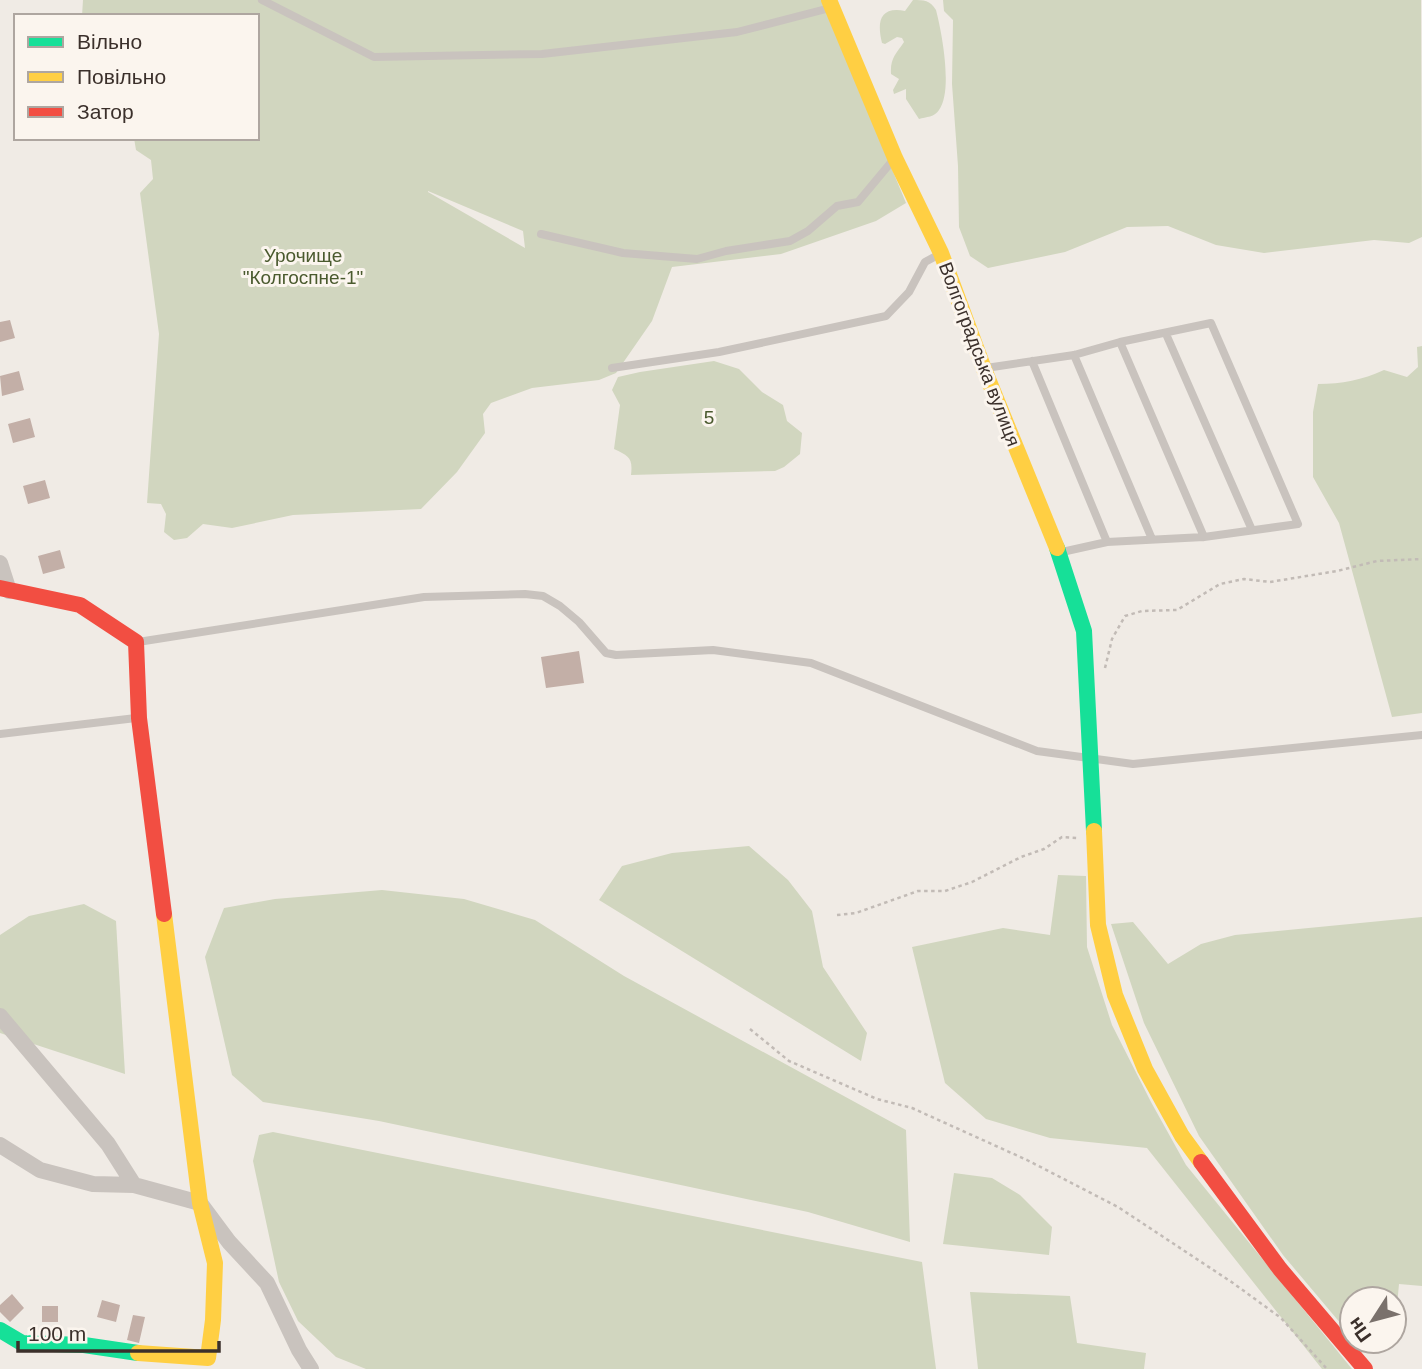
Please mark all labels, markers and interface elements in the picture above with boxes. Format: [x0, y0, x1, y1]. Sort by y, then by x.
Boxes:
legend [14, 14, 259, 140]
text: Вільно [77, 30, 142, 53]
text: Повільно [77, 65, 166, 88]
text: Затор [77, 100, 134, 123]
park label: Урочище "Колгоспне-1" [243, 245, 363, 288]
street label: Волгоградська вулиця [935, 259, 1024, 449]
park label: 5 [704, 407, 714, 428]
north arrow [1338, 1285, 1408, 1355]
scale bar [18, 1310, 219, 1354]
text: Пн [1344, 1313, 1376, 1346]
text: 100 m [28, 1322, 86, 1345]

